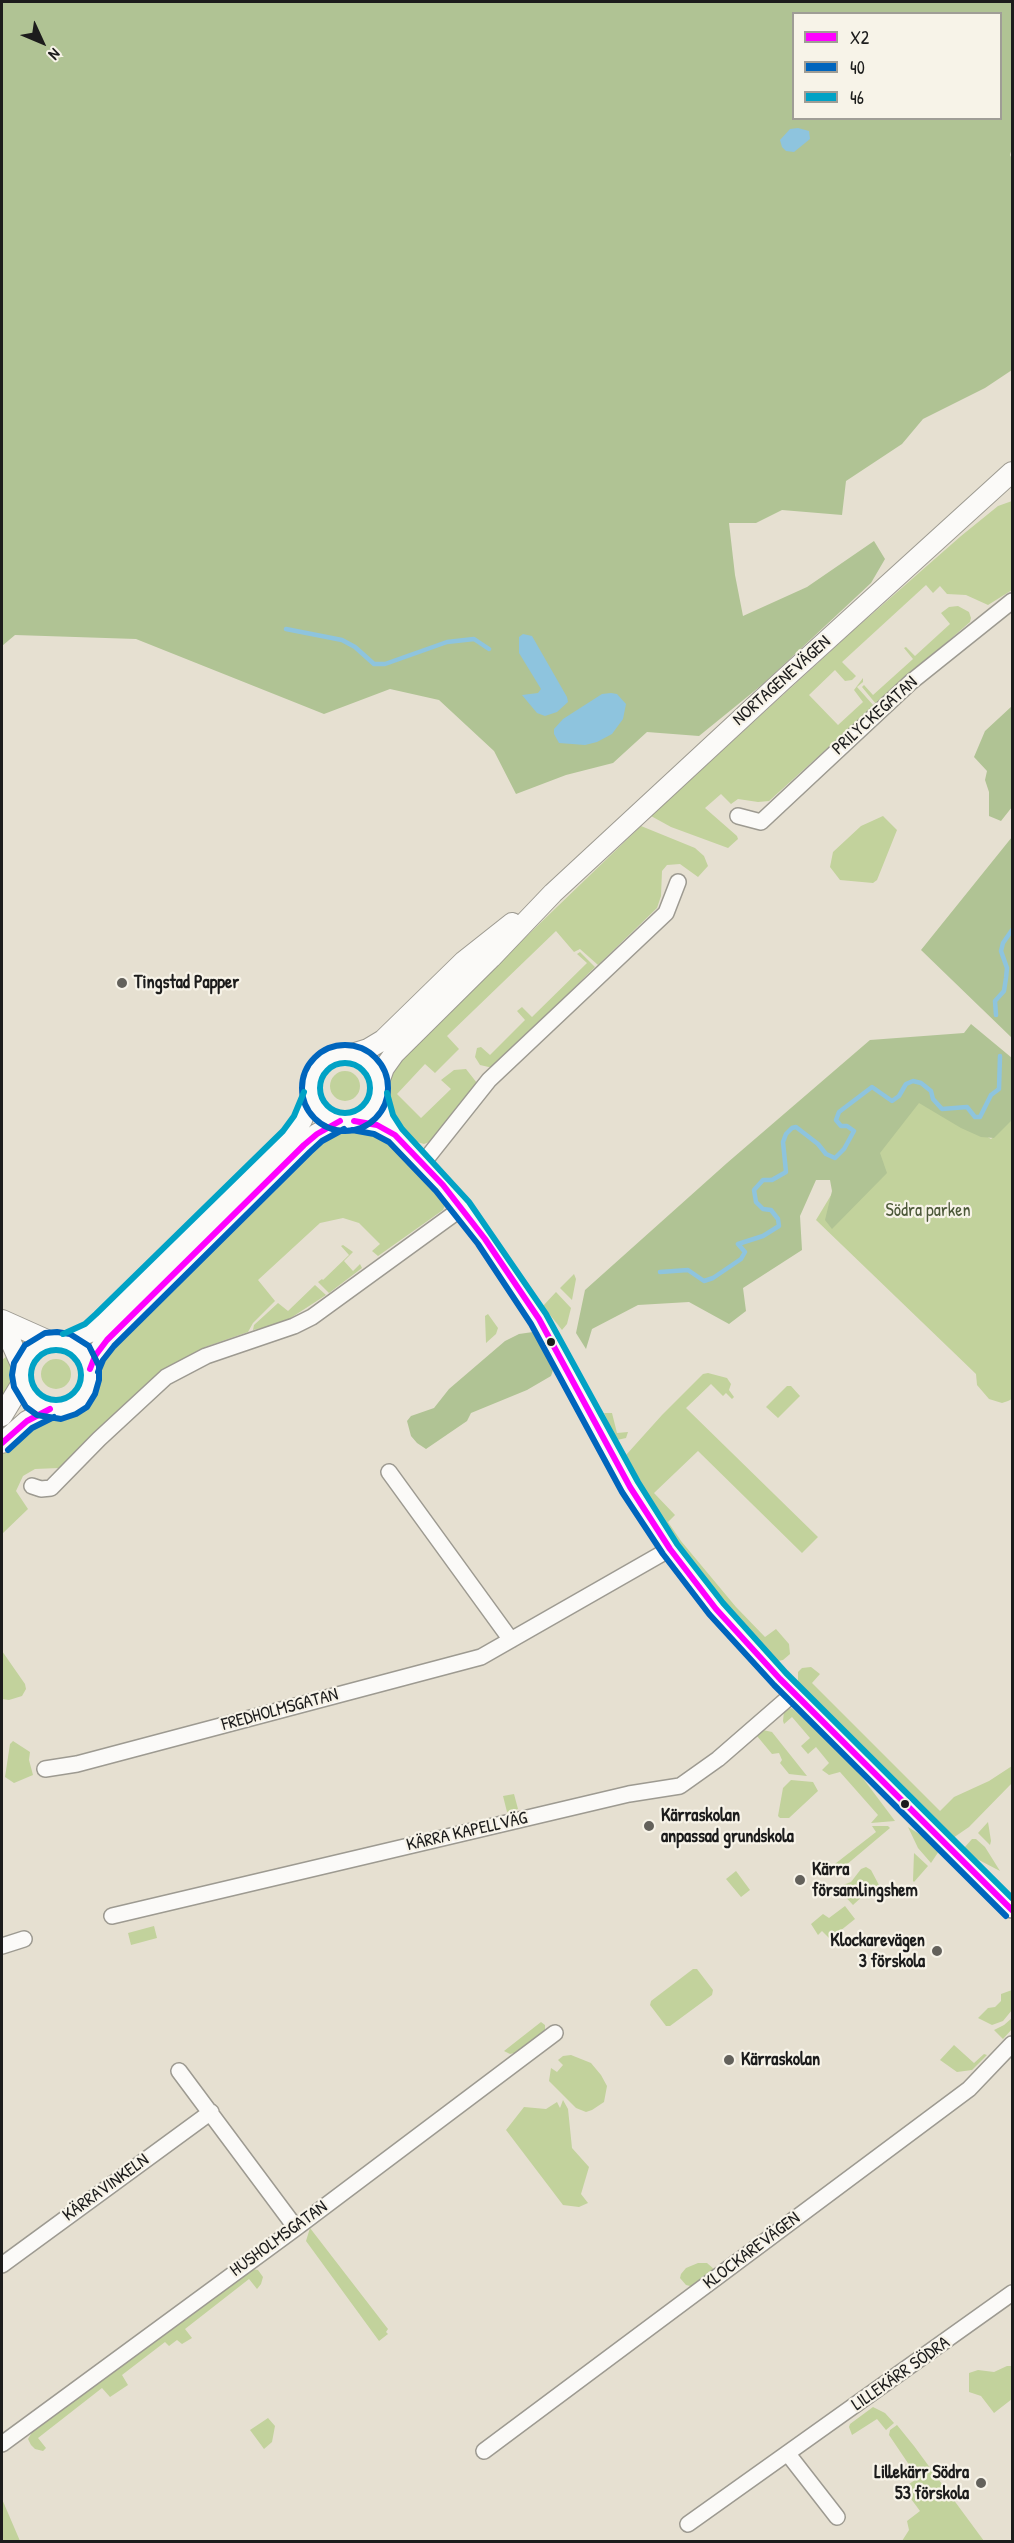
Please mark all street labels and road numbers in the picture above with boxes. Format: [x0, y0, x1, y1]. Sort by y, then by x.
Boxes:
street label: NORTAGENEVÄGEN [729, 631, 835, 731]
street label: PRILYCKEGATAN [828, 672, 922, 760]
street label: FREDHOLMSGATAN [219, 1684, 341, 1736]
street label: KÄRRA KAPELLVÄG [405, 1808, 529, 1856]
street label: KÄRRAVINKELN [59, 2150, 153, 2226]
street label: HUSHOLMSGATAN [226, 2196, 332, 2282]
street label: KLOCKAREVÄGEN [699, 2208, 805, 2294]
street label: LILLEKÄRR SÖDRA [848, 2332, 954, 2416]

